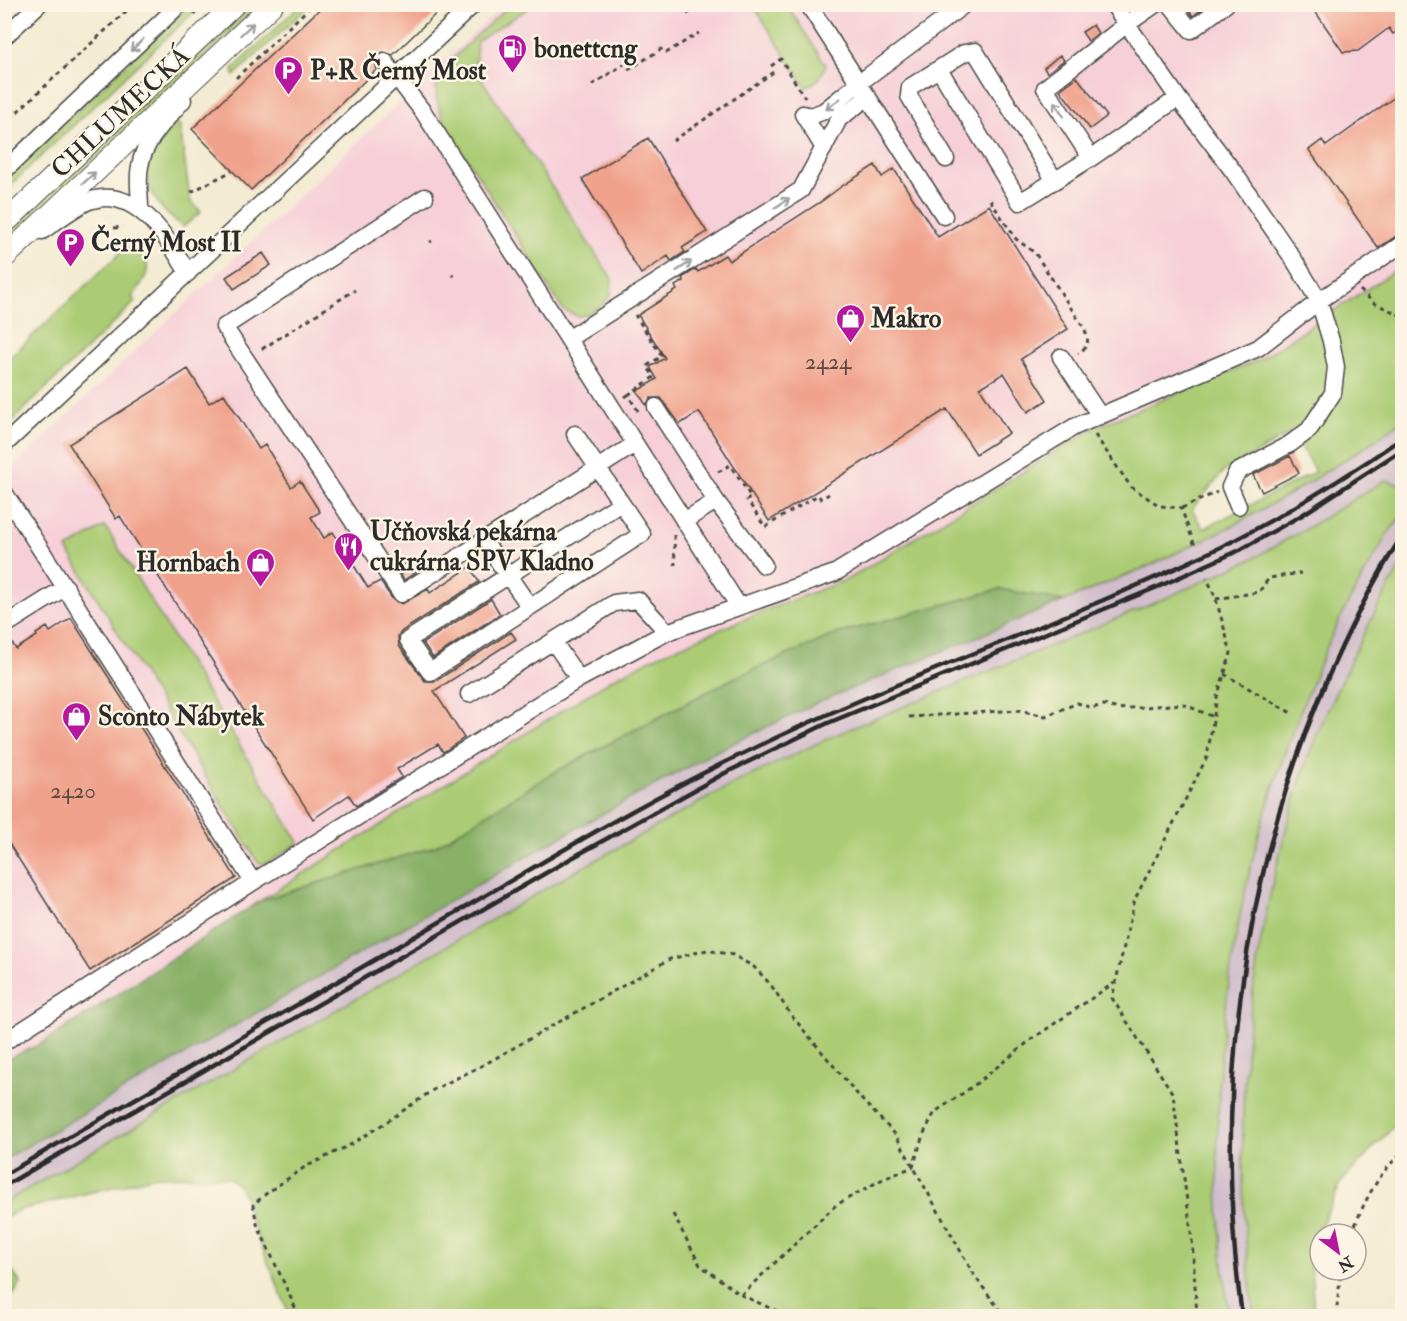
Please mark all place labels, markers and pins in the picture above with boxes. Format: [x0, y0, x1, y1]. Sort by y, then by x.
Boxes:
fuel station icon: bonettcng [497, 32, 529, 74]
place label: bonettcng [533, 33, 638, 66]
place label: P+R Černý Most [310, 52, 487, 88]
parking icon: P+R Černý Most [273, 54, 305, 96]
place label: Černý Most II [91, 224, 242, 260]
parking icon: Černý Most II [54, 226, 86, 268]
shop icon: Makro [834, 302, 866, 344]
place label: Makro [870, 303, 942, 335]
place label: Učňovská pekárna cukrárna SPV Kladno [370, 516, 594, 578]
restaurant icon: Učňovská pekárna cukrárna SPV Kladno [333, 530, 365, 572]
shop icon: Hornbach [245, 546, 277, 588]
place label: Hornbach [136, 547, 240, 579]
shop icon: Sconto Nábytek [61, 700, 93, 742]
place label: Sconto Nábytek [98, 701, 265, 734]

